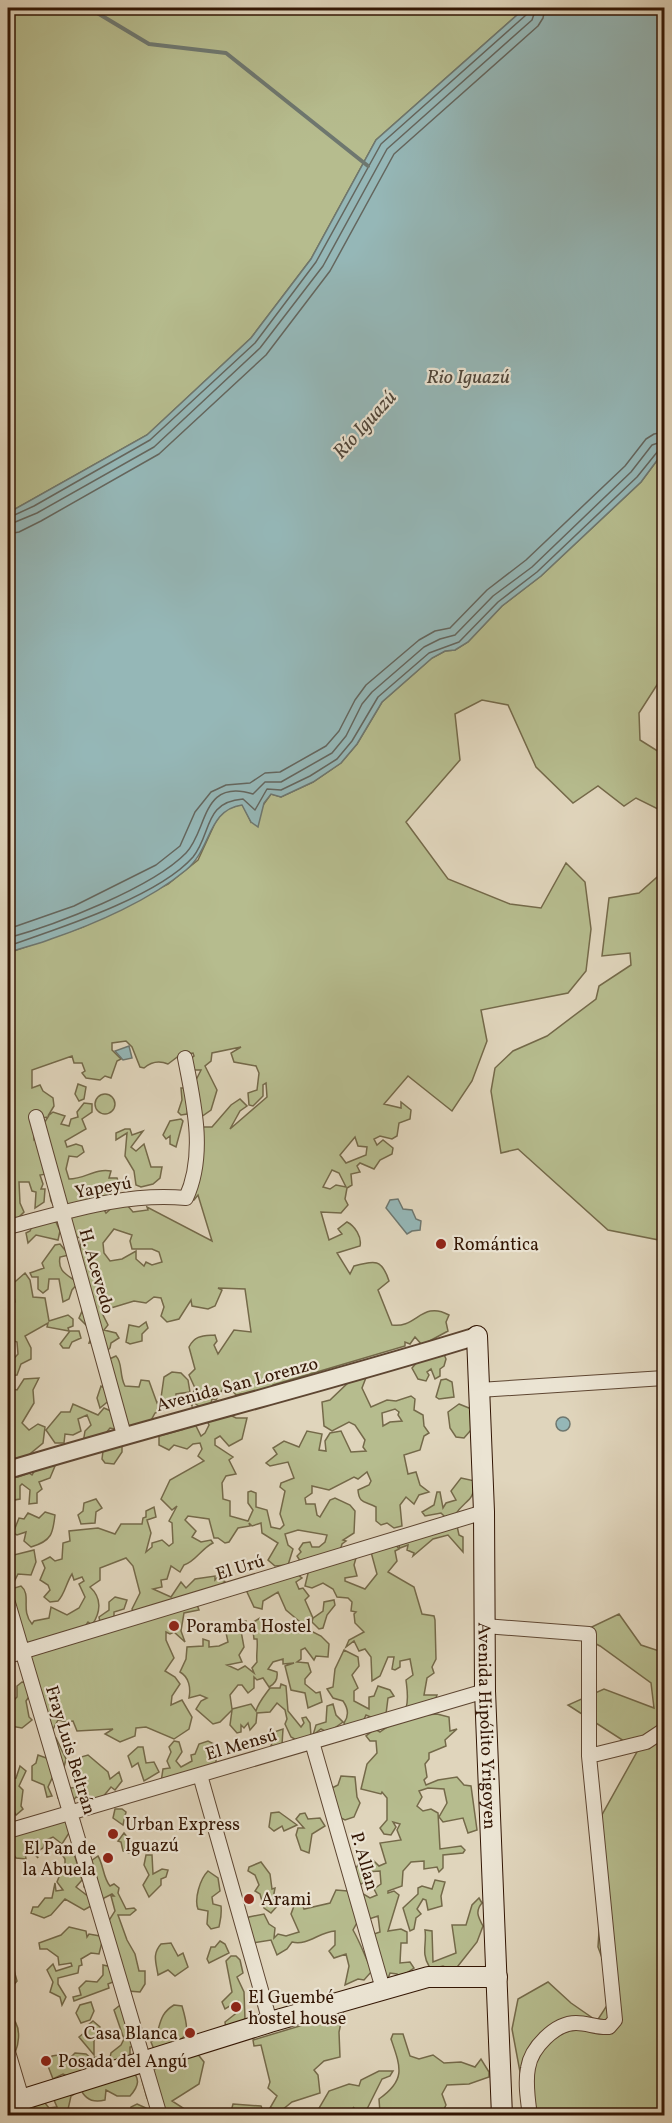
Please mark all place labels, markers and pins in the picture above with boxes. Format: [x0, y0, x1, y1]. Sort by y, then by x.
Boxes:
place label: Romántica [453, 1233, 539, 1258]
marker: Romántica [434, 1237, 448, 1251]
place label: Poramba Hostel [186, 1615, 311, 1640]
marker: Poramba Hostel [167, 1619, 181, 1633]
place label: Urban Express Iguazú [125, 1813, 240, 1859]
marker: Urban Express Iguazú [106, 1827, 120, 1841]
place label: El Pan de la Abuela [23, 1837, 96, 1883]
marker: El Pan de la Abuela [101, 1851, 115, 1865]
place label: Arami [261, 1888, 312, 1913]
marker: Arami [242, 1892, 256, 1906]
place label: El Guembé hostel house [248, 1986, 346, 2032]
marker: El Guembé hostel house [229, 2000, 243, 2014]
place label: Casa Blanca [84, 2022, 178, 2047]
marker: Casa Blanca [183, 2026, 197, 2040]
place label: Posada del Angú [58, 2050, 188, 2075]
marker: Posada del Angú [39, 2054, 53, 2068]

